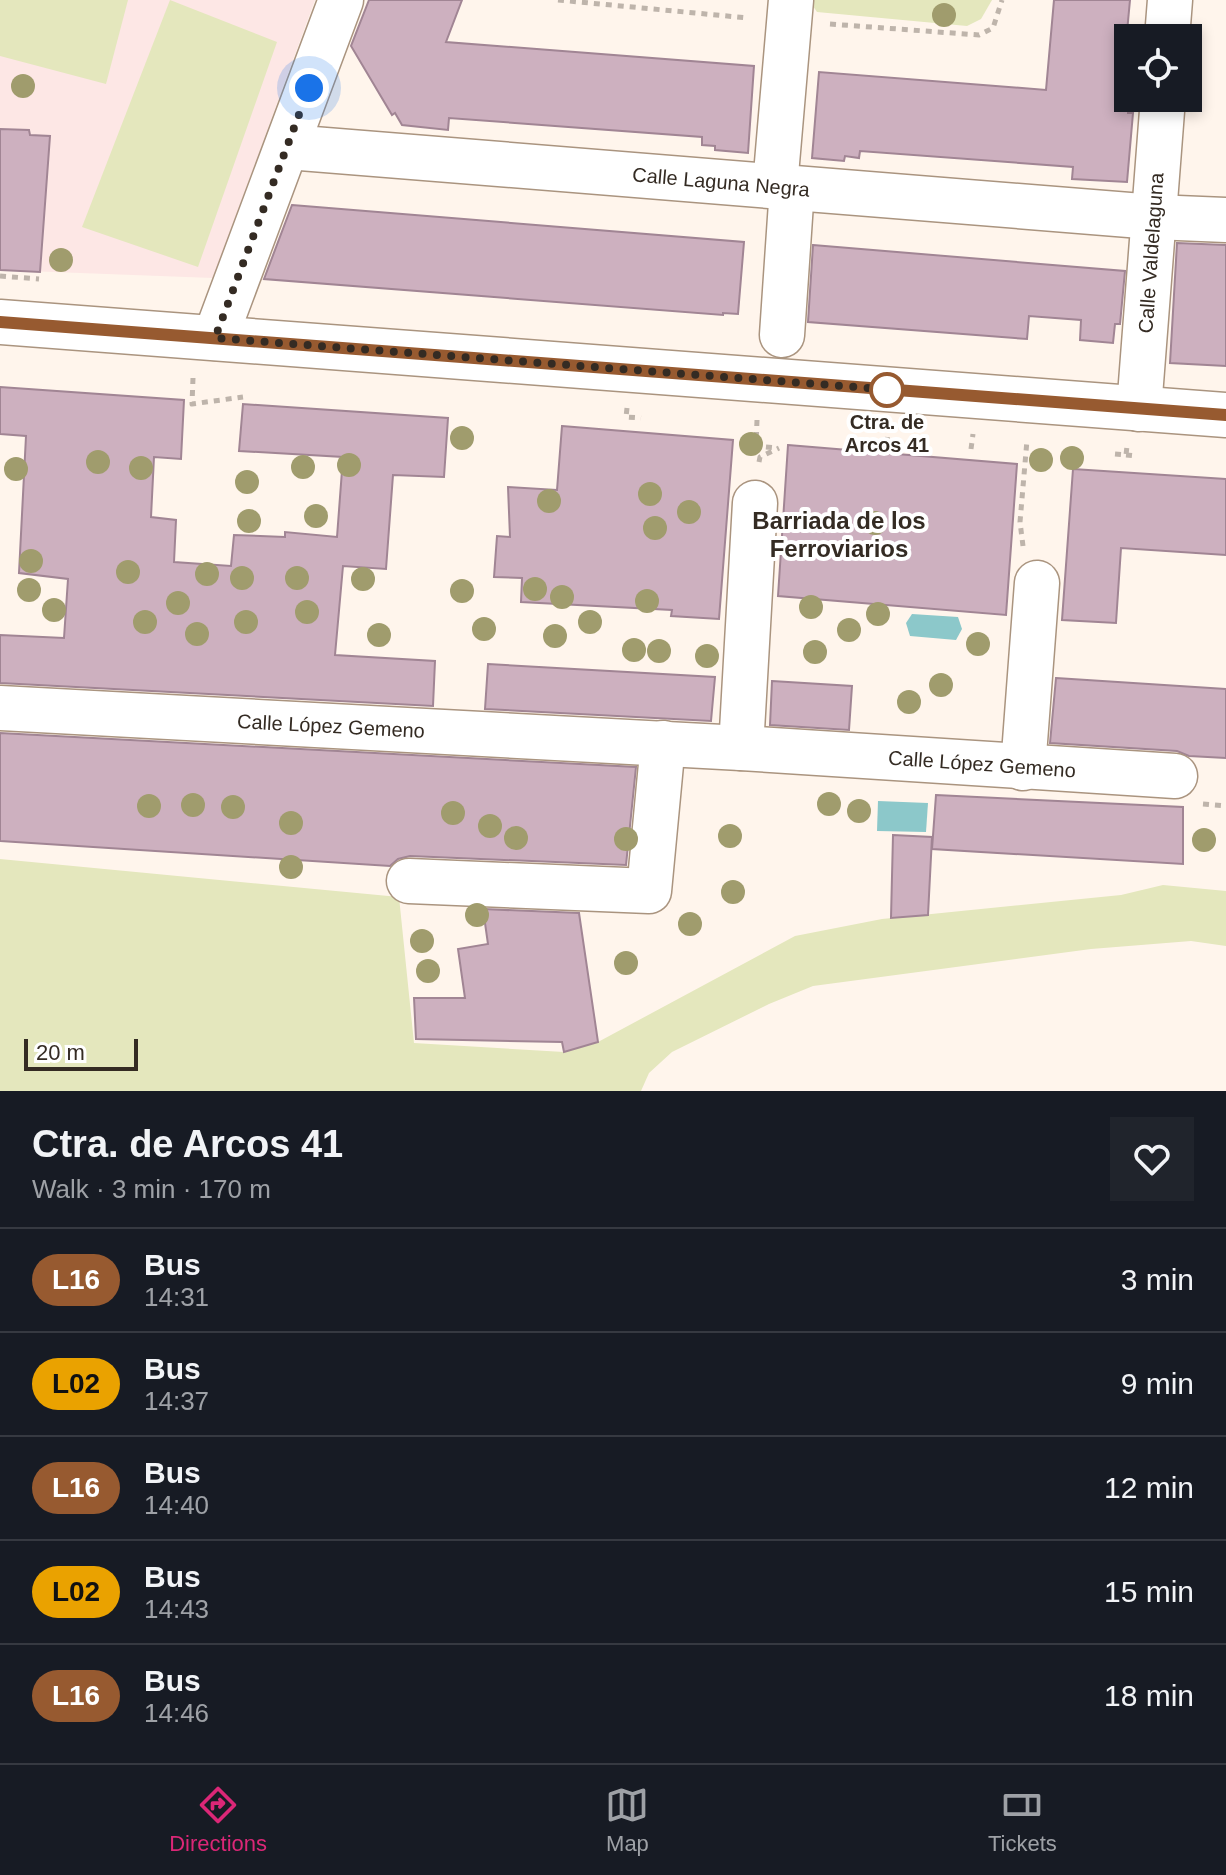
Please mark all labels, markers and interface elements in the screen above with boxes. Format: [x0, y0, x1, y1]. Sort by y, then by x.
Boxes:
map controls [1114, 24, 1202, 112]
button: locate [1114, 24, 1202, 112]
your location [289, 68, 329, 108]
street label: Calle Laguna Negra [631, 163, 811, 201]
street label: Calle Valdelaguna [1134, 171, 1168, 334]
marker: Ctra. de Arcos 41 [870, 373, 904, 407]
place label: Ctra. de Arcos 41 [845, 411, 929, 456]
district label: Barriada de los Ferroviarios [752, 507, 926, 562]
street label: Calle López Gemeno [237, 710, 425, 742]
street label: Calle López Gemeno [888, 746, 1076, 782]
scale bar [24, 1035, 138, 1071]
text: 20 m [36, 1040, 85, 1065]
button: heart [1110, 1117, 1194, 1201]
text: Ctra. de Arcos 41 [32, 1123, 343, 1165]
text: Walk · 3 min · 170 m [32, 1174, 271, 1204]
text: Bus [144, 1248, 201, 1281]
text: 3 min [1121, 1263, 1194, 1296]
text: L16 [52, 1264, 100, 1295]
text: 14:31 [144, 1282, 209, 1312]
text: Bus [144, 1352, 201, 1385]
text: 9 min [1121, 1367, 1194, 1400]
text: L02 [52, 1368, 100, 1399]
text: 14:37 [144, 1386, 209, 1416]
text: Bus [144, 1456, 201, 1489]
text: 12 min [1104, 1471, 1194, 1504]
text: L16 [52, 1472, 100, 1503]
text: 14:40 [144, 1490, 209, 1520]
text: Bus [144, 1560, 201, 1593]
text: 15 min [1104, 1575, 1194, 1608]
text: L02 [52, 1576, 100, 1607]
text: 14:43 [144, 1594, 209, 1624]
text: Bus [144, 1664, 201, 1697]
text: 18 min [1104, 1679, 1194, 1712]
text: L16 [52, 1680, 100, 1711]
text: 14:46 [144, 1698, 209, 1728]
tab: Directions [169, 1783, 267, 1857]
tab: Map [605, 1783, 649, 1857]
tab: Tickets [988, 1783, 1057, 1857]

